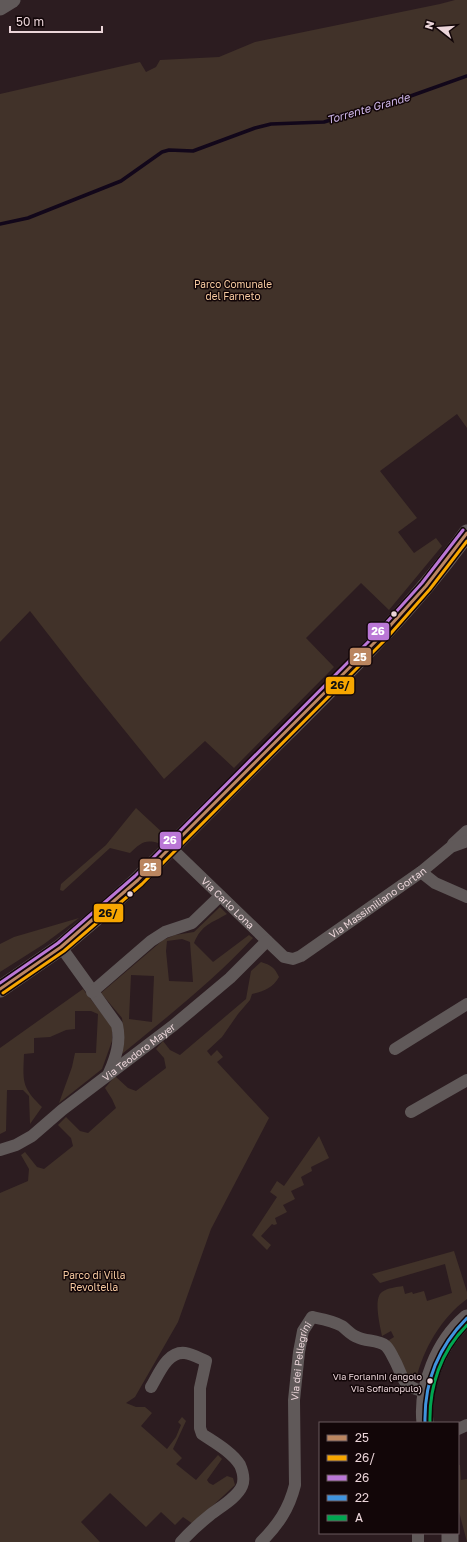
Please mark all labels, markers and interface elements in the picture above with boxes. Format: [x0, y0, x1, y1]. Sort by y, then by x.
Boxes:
scale bar [10, 8, 102, 34]
north arrow [419, 8, 459, 48]
text: 50 m [16, 14, 44, 29]
text: N [422, 19, 436, 31]
water label: Torrente Grande [325, 90, 412, 126]
park label: Parco Comunale del Farneto [194, 278, 272, 302]
unlabelled marker [389, 609, 399, 619]
line badge: 26 [367, 622, 390, 641]
text: 26 [371, 624, 385, 637]
line badge: 25 [349, 647, 372, 666]
text: 25 [353, 650, 367, 663]
line badge: 26/ [325, 676, 355, 695]
text: 26/ [331, 678, 350, 691]
line badge: 26 [159, 831, 182, 850]
text: 26 [163, 833, 177, 846]
line badge: 25 [139, 858, 162, 877]
text: 25 [143, 860, 157, 873]
street label: Via Massimiliano Gortan [326, 864, 428, 941]
street label: Via Carlo Lona [199, 875, 257, 931]
unlabelled marker [125, 889, 135, 899]
line badge: 26/ [93, 903, 124, 923]
text: 26/ [99, 906, 118, 919]
street label: Via Teodoro Mayer [100, 1020, 177, 1083]
park label: Parco di Villa Revoltella [63, 1269, 125, 1293]
street label: Via dei Pellegrini [288, 1319, 314, 1401]
place label: Via Forlanini (angolo Via Sofianopulo) [333, 1371, 422, 1394]
marker: Via Forlanini (angolo Via Sofianopulo) [425, 1376, 435, 1386]
legend [319, 1422, 459, 1534]
text: 25 [355, 1430, 369, 1445]
text: 26/ [355, 1450, 375, 1465]
text: 26 [355, 1470, 369, 1485]
text: 22 [355, 1490, 369, 1505]
text: A [355, 1510, 363, 1525]

